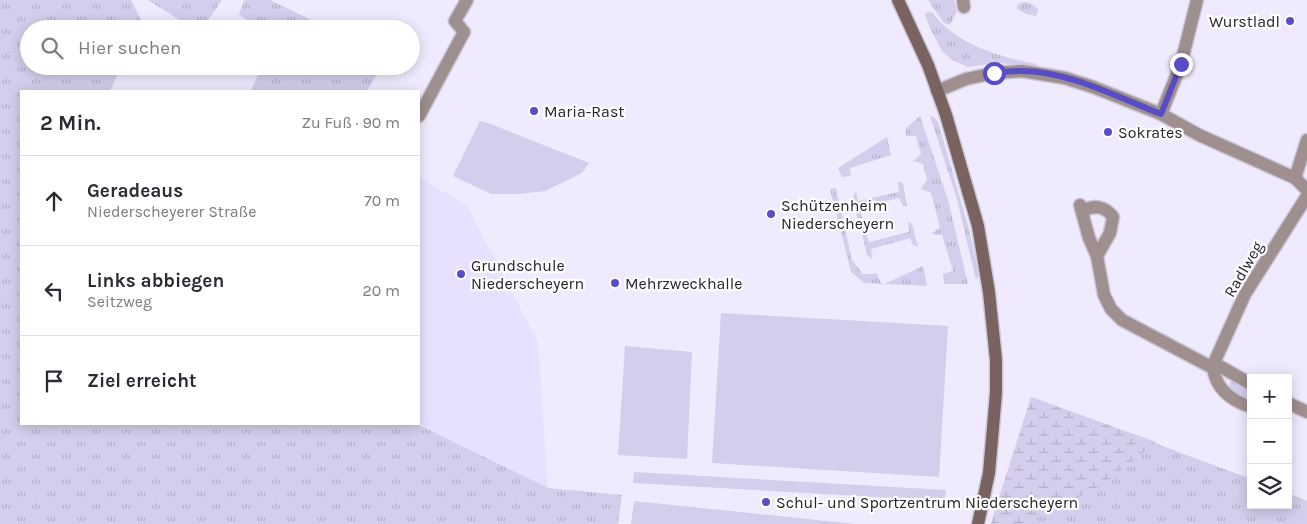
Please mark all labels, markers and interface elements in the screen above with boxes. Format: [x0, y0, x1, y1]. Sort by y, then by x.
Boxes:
place label: Wurstladl [1209, 12, 1280, 31]
marker: Wurstladl [1284, 15, 1296, 27]
search box [20, 20, 420, 75]
icon: search [38, 34, 66, 62]
text: Hier suchen [78, 37, 181, 59]
route end [1170, 53, 1193, 76]
route start [983, 62, 1006, 85]
place label: Maria-Rast [544, 102, 624, 121]
marker: Maria-Rast [528, 105, 540, 117]
text: 2 Min. [40, 111, 101, 135]
text: Zu Fuß · 90 m [302, 113, 400, 132]
place label: Sokrates [1118, 123, 1183, 142]
marker: Sokrates [1102, 126, 1114, 138]
text: Geradeaus [87, 180, 183, 202]
icon: ahead [40, 187, 68, 215]
text: 70 m [364, 191, 400, 210]
place label: Schützenheim Niederscheyern [781, 196, 894, 233]
text: Niederscheyerer Straße [87, 202, 257, 221]
marker: Schützenheim Niederscheyern [765, 208, 777, 220]
street label: Radlweg [1220, 238, 1267, 301]
place label: Grundschule Niederscheyern [471, 256, 584, 293]
marker: Grundschule Niederscheyern [455, 268, 467, 280]
text: Links abbiegen [87, 270, 224, 292]
place label: Mehrzweckhalle [625, 274, 743, 293]
icon: left [40, 277, 68, 305]
marker: Mehrzweckhalle [609, 277, 621, 289]
text: 20 m [362, 281, 400, 300]
text: Seitzweg [87, 292, 152, 311]
icon: arrive [40, 367, 68, 395]
text: Ziel erreicht [87, 370, 197, 392]
map controls [1247, 374, 1292, 509]
button: + [1247, 374, 1292, 419]
button: − [1247, 419, 1292, 464]
button: layers [1247, 464, 1292, 509]
place label: Schul- und Sportzentrum Niederscheyern [776, 493, 1078, 512]
marker: Schul- und Sportzentrum Niederscheyern [760, 496, 772, 508]

